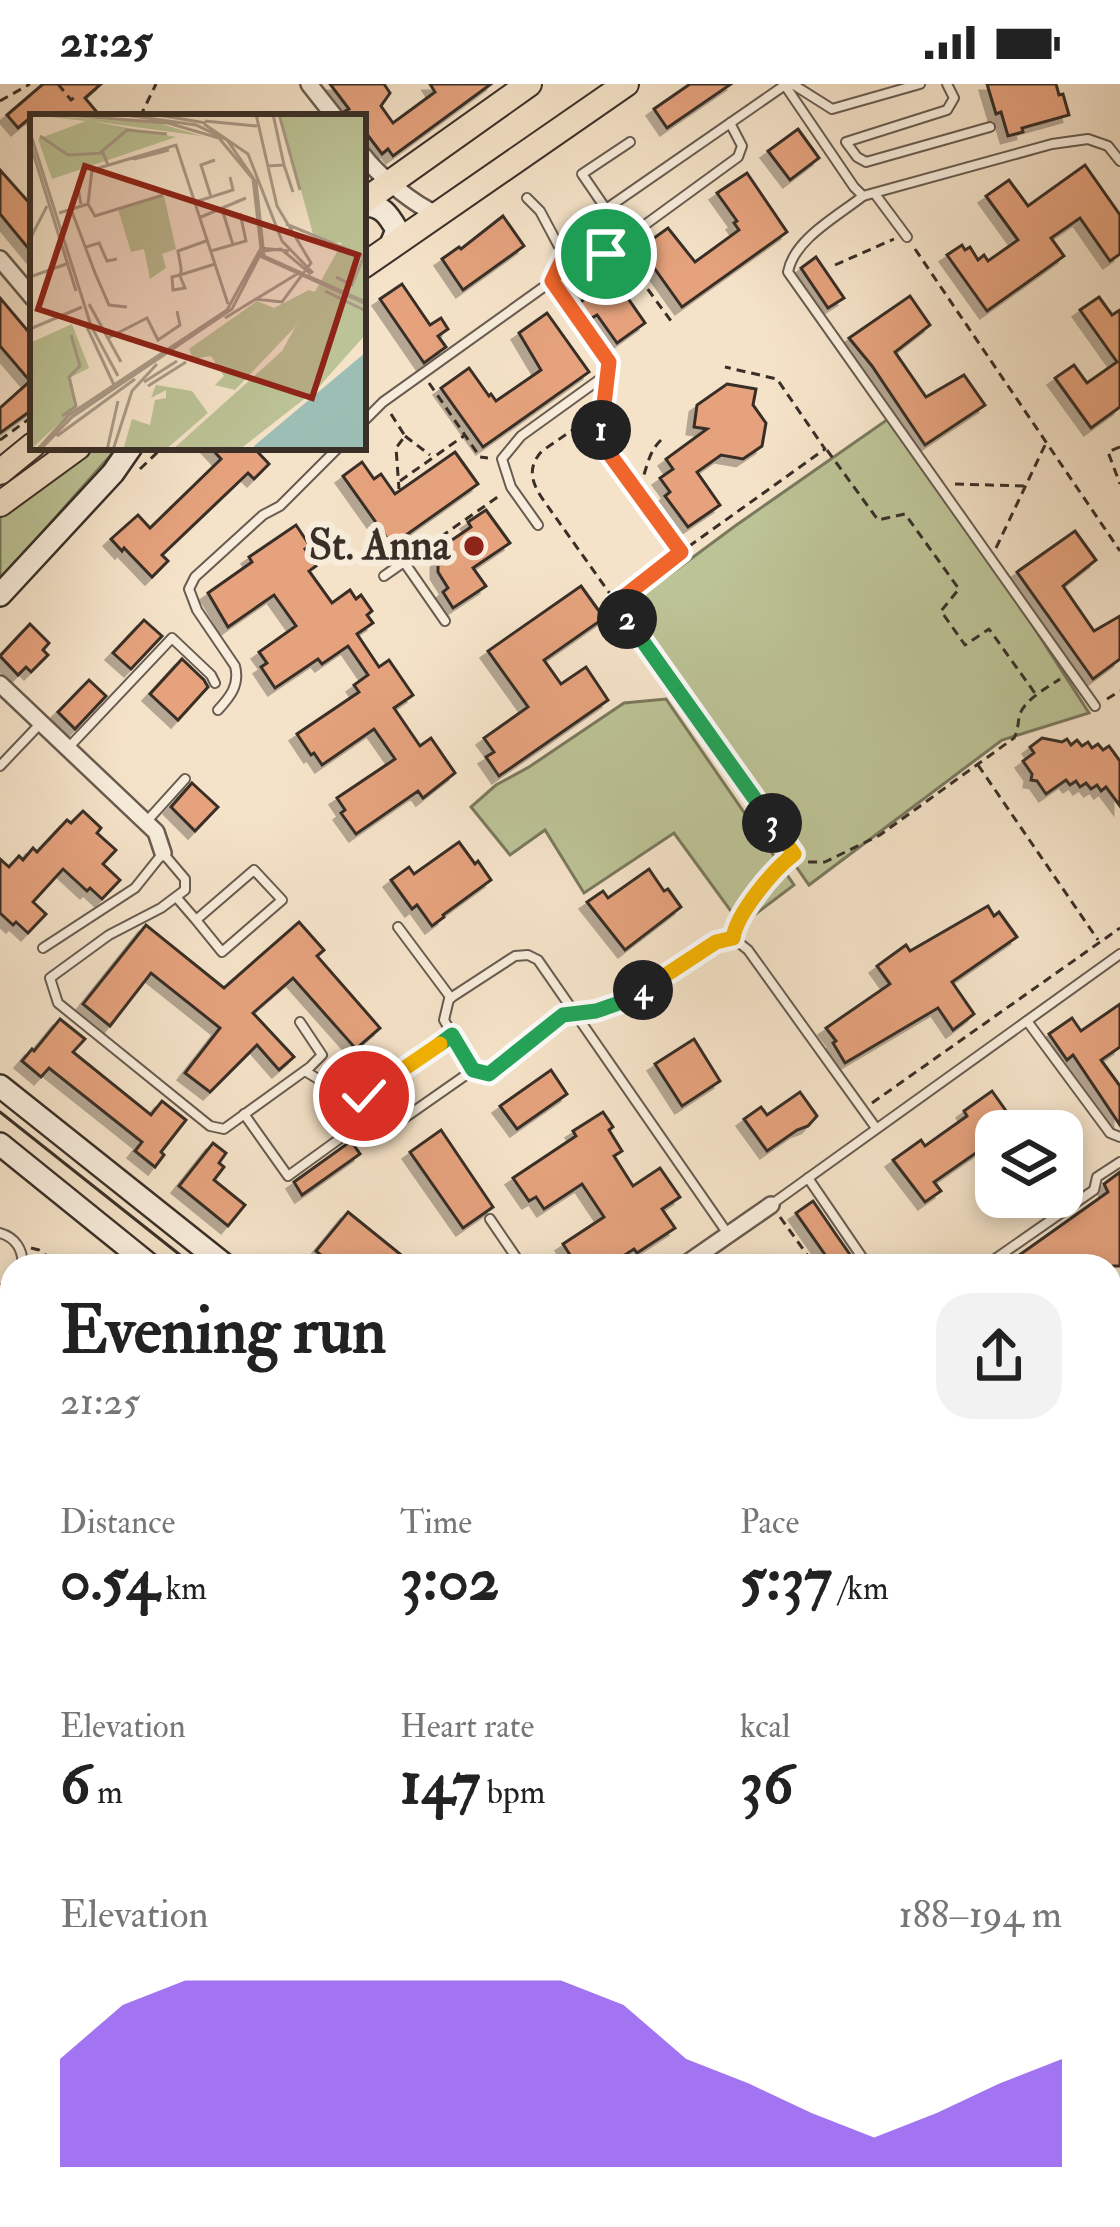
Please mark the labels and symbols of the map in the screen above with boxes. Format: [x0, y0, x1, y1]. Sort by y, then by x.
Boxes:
inset map [30, 114, 366, 450]
pin [555, 203, 657, 305]
pin: 1 [571, 400, 631, 460]
place label: St. Anna [309, 520, 452, 572]
marker: St. Anna [461, 533, 487, 559]
pin: 2 [597, 589, 657, 649]
pin: 3 [742, 793, 802, 853]
pin: 4 [613, 960, 673, 1020]
pin [313, 1045, 415, 1147]

